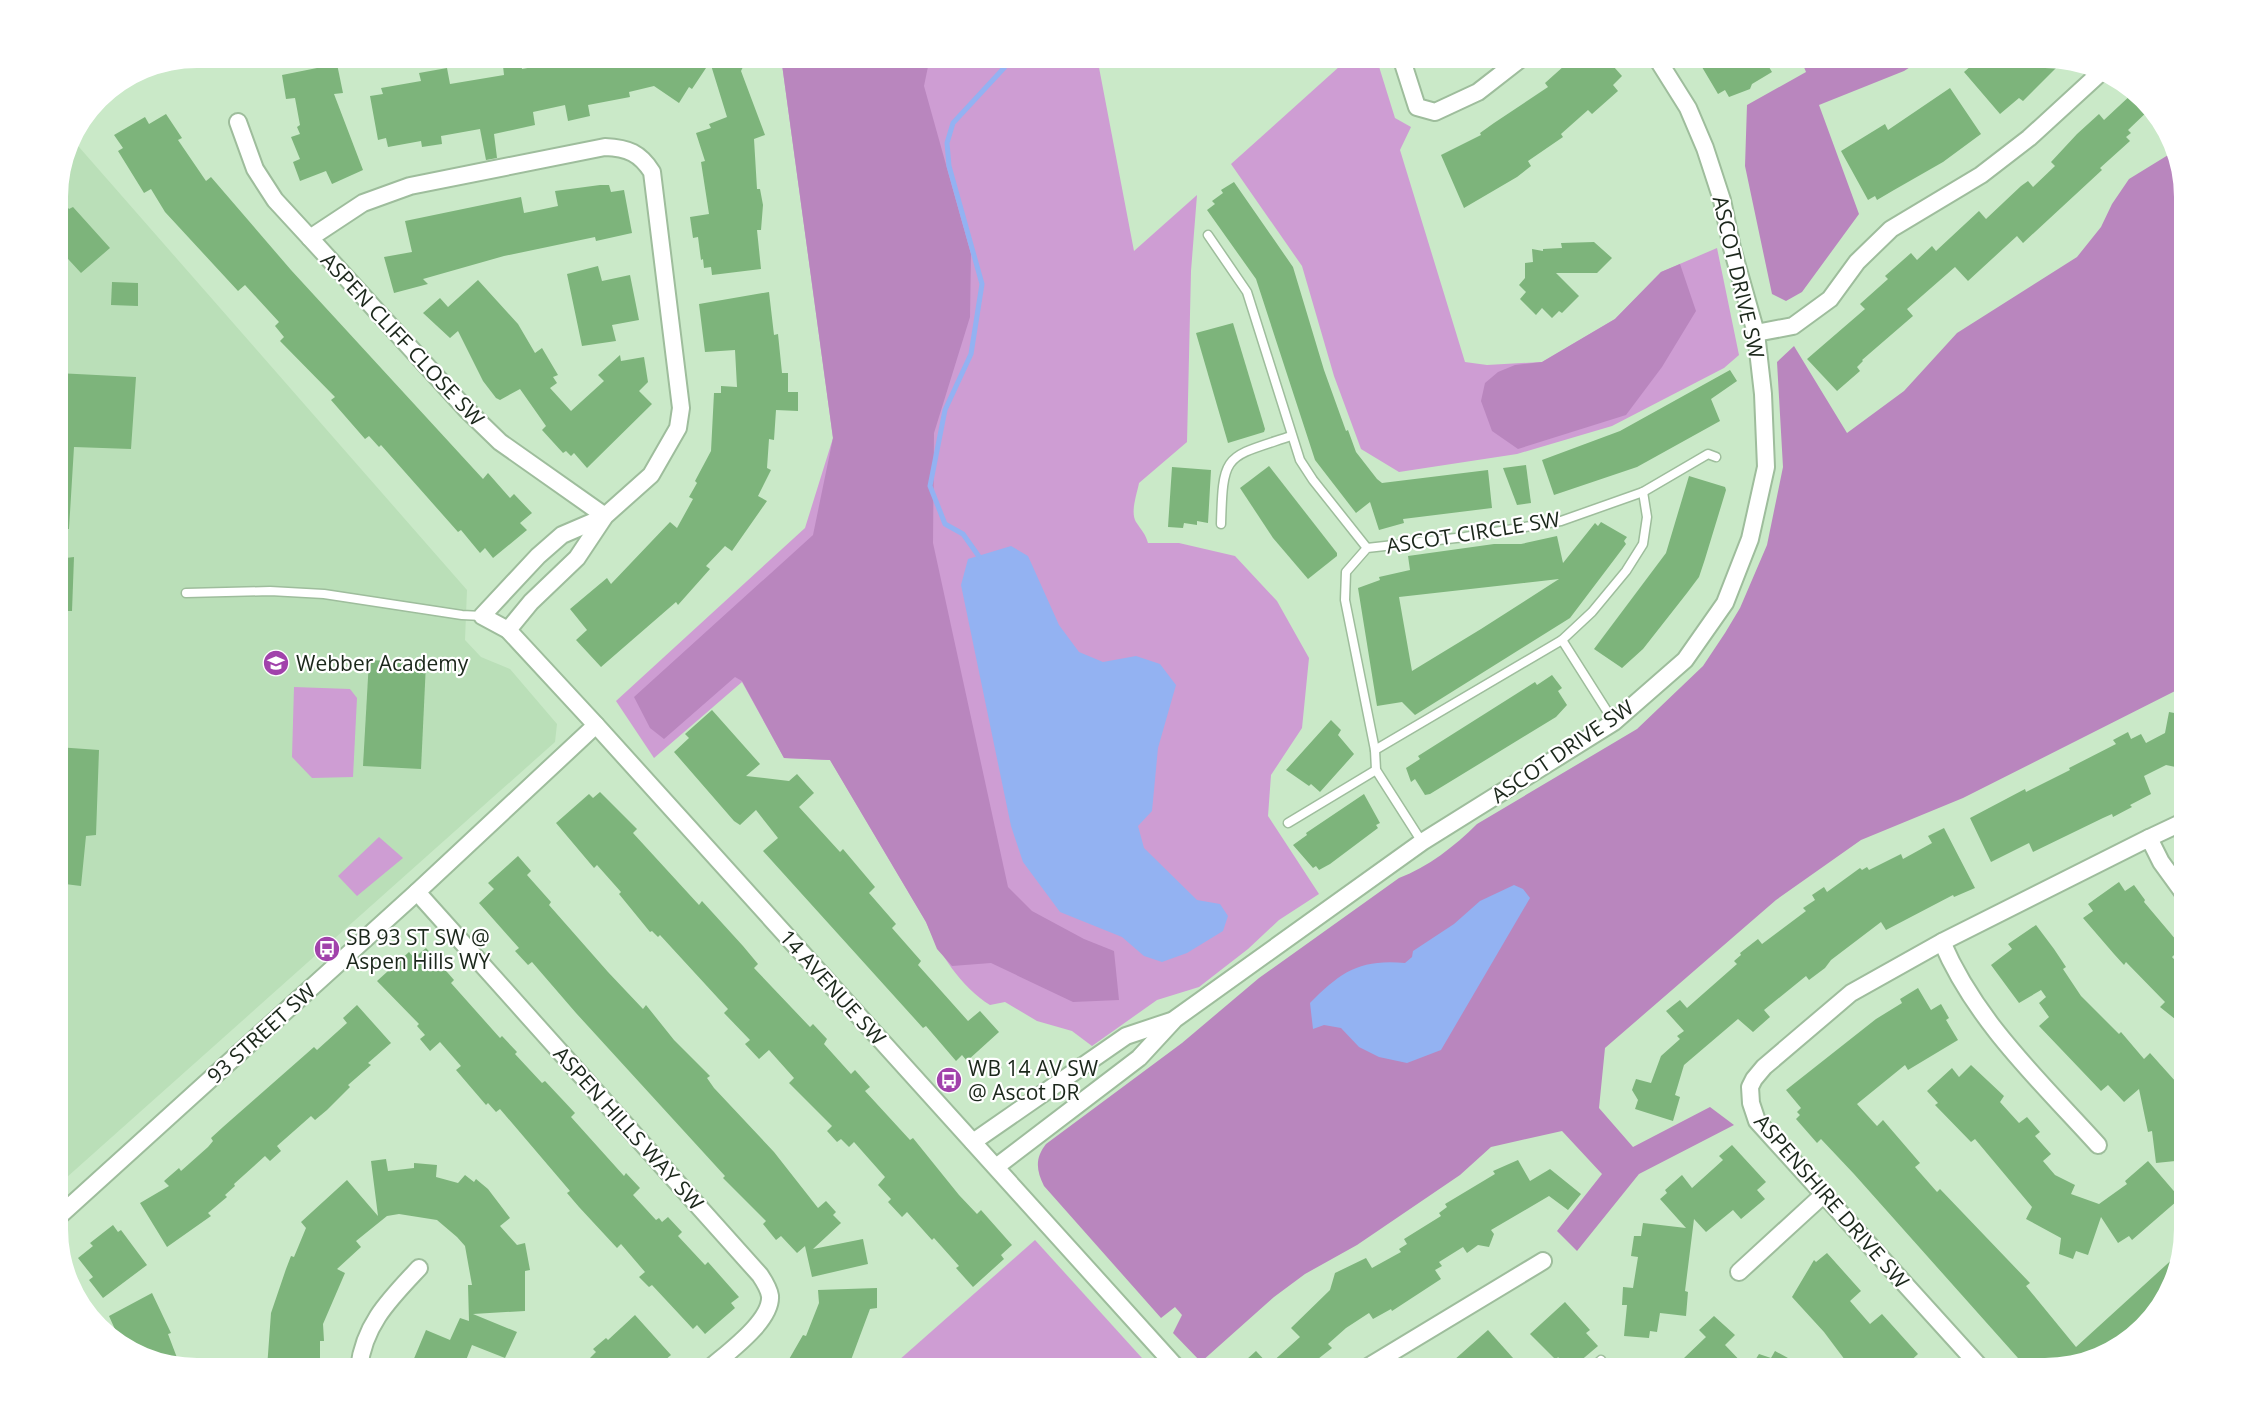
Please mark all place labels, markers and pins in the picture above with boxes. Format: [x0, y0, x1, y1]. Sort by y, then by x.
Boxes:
school or university icon: Webber Academy [261, 648, 291, 678]
place label: Webber Academy [296, 649, 469, 677]
place label: SB 93 ST SW @ Aspen Hills WY [346, 923, 491, 975]
bus stop icon: SB 93 ST SW @ Aspen Hills WY [312, 934, 342, 964]
place label: WB 14 AV SW @ Ascot DR [968, 1054, 1099, 1106]
bus stop icon: WB 14 AV SW @ Ascot DR [934, 1065, 964, 1095]

